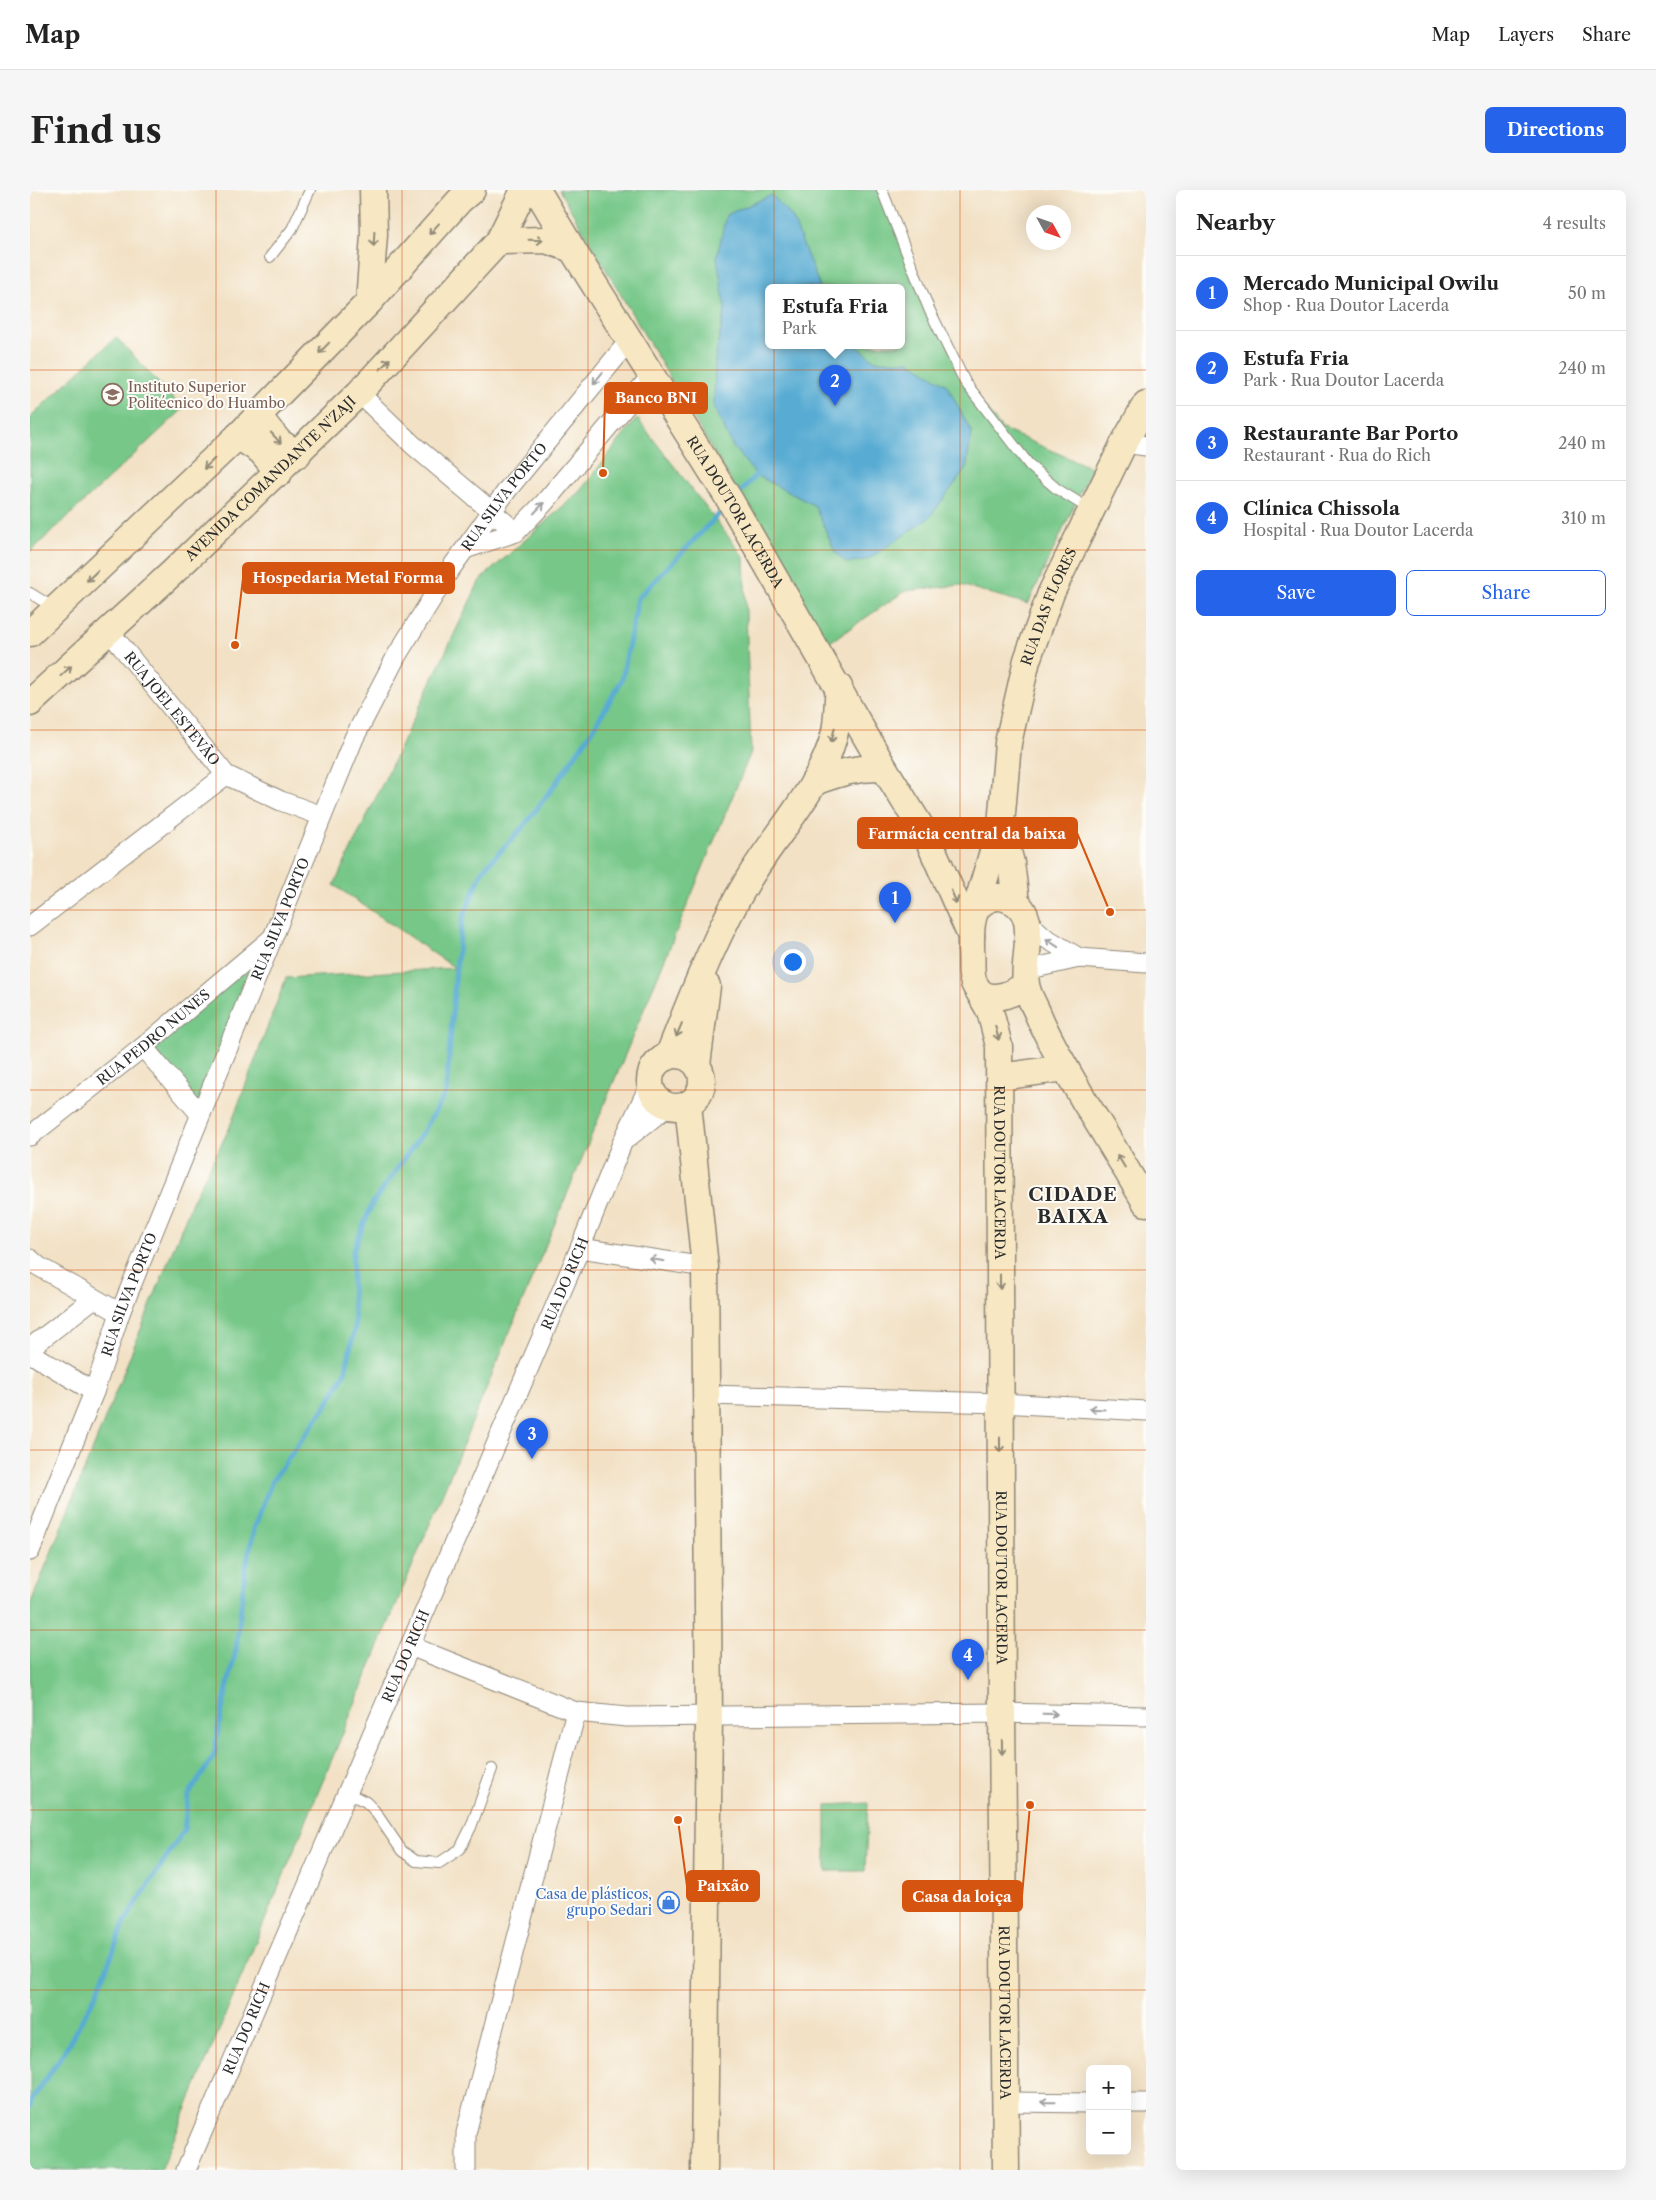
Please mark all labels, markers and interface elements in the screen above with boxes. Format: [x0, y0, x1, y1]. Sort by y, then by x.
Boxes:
text: Map [25, 20, 80, 49]
text: Map [1432, 24, 1470, 46]
text: Layers [1498, 24, 1554, 46]
text: Share [1582, 24, 1631, 46]
button: Directions [1485, 107, 1626, 153]
text: Find us [30, 109, 162, 152]
north arrow [1026, 205, 1071, 250]
text: Nearby [1196, 210, 1275, 235]
text: 4 results [1543, 213, 1606, 233]
one-way arrow [428, 223, 440, 236]
one-way arrow [369, 230, 378, 246]
one-way arrow [528, 235, 544, 245]
text: Mercado Municipal Owilu [1243, 272, 1499, 295]
text: 1 [1208, 283, 1216, 303]
text: 50 m [1568, 283, 1606, 303]
popup [765, 284, 905, 349]
text: Estufa Fria [782, 295, 888, 318]
text: Shop · Rua Doutor Lacerda [1243, 295, 1449, 315]
text: Park [782, 318, 817, 338]
one-way arrow [318, 342, 330, 355]
text: Estufa Fria [1243, 347, 1349, 370]
one-way arrow [379, 358, 391, 371]
text: 2 [1207, 358, 1217, 378]
text: 240 m [1558, 358, 1606, 378]
pin: 2 [819, 365, 851, 406]
text: Park · Rua Doutor Lacerda [1243, 370, 1444, 390]
one-way arrow [592, 372, 603, 385]
place label: Instituto Superior Politécnico do Huambo [128, 378, 285, 412]
school or university icon: Instituto Superior Politécnico do Huambo [100, 383, 124, 407]
callout: Banco BNI [605, 383, 707, 413]
text: Banco BNI [615, 388, 697, 407]
street label: AVENIDA COMANDANTE N'ZAJI [180, 392, 359, 565]
text: Restaurante Bar Porto [1243, 422, 1458, 445]
one-way arrow [270, 431, 281, 444]
street label: RUA DOUTOR LACERDA [683, 432, 788, 592]
text: 3 [1207, 433, 1217, 453]
text: 240 m [1558, 433, 1606, 453]
street label: RUA SILVA PORTO [457, 439, 551, 555]
text: Restaurant · Rua do Rich [1243, 445, 1431, 465]
one-way arrow [203, 458, 216, 470]
text: Clínica Chissola [1243, 497, 1400, 520]
one-way arrow [533, 502, 545, 515]
text: 4 [1207, 508, 1217, 528]
text: 310 m [1561, 508, 1606, 528]
text: Hospital · Rua Doutor Lacerda [1243, 520, 1474, 540]
street label: RUA DAS FLORES [1017, 545, 1081, 668]
callout: Hospedaria Metal Forma [243, 563, 454, 593]
text: Hospedaria Metal Forma [253, 568, 444, 587]
one-way arrow [86, 570, 98, 582]
button: Save [1196, 570, 1396, 616]
button: Share [1406, 570, 1606, 616]
street label: RUA JOEL ESTEVÃO [120, 648, 224, 769]
one-way arrow [60, 665, 73, 677]
one-way arrow [828, 727, 837, 743]
callout: Farmácia central da baixa [858, 818, 1077, 848]
text: Farmácia central da baixa [868, 824, 1066, 843]
street label: RUA SILVA PORTO [247, 855, 313, 983]
pin: 1 [879, 882, 911, 923]
one-way arrow [950, 889, 960, 904]
one-way arrow [1045, 937, 1059, 948]
your location [780, 949, 806, 975]
street label: RUA PEDRO NUNES [93, 985, 214, 1089]
one-way arrow [673, 1022, 683, 1037]
one-way arrow [993, 1024, 1002, 1040]
street label: RUA DOUTOR LACERDA [990, 1085, 1009, 1260]
one-way arrow [1115, 1154, 1125, 1168]
district label: CIDADE BAIXA [1028, 1183, 1118, 1228]
street label: RUA SILVA PORTO [97, 1230, 161, 1359]
street label: RUA DO RICH [537, 1235, 592, 1333]
one-way arrow [649, 1254, 665, 1264]
one-way arrow [995, 1274, 1005, 1290]
one-way arrow [1090, 1404, 1106, 1413]
pin: 3 [516, 1418, 548, 1459]
one-way arrow [995, 1436, 1005, 1453]
street label: RUA DOUTOR LACERDA [992, 1490, 1011, 1665]
street label: RUA DO RICH [378, 1607, 433, 1705]
pin: 4 [952, 1639, 984, 1680]
one-way arrow [1042, 1709, 1058, 1719]
one-way arrow [997, 1739, 1007, 1755]
callout: Paixão [687, 1871, 759, 1901]
text: Paixão [697, 1876, 749, 1895]
callout: Casa da loiça [903, 1881, 1022, 1911]
place label: Casa de plásticos, grupo Sedari [536, 1885, 652, 1919]
text: Casa da loiça [912, 1887, 1012, 1906]
shop icon: Casa de plásticos, grupo Sedari [656, 1890, 680, 1914]
street label: RUA DOUTOR LACERDA [995, 1925, 1014, 2100]
street label: RUA DO RICH [219, 1979, 274, 2077]
map controls [1086, 2065, 1131, 2155]
button: + [1086, 2065, 1131, 2110]
one-way arrow [1040, 2097, 1056, 2107]
button: − [1086, 2110, 1131, 2155]

